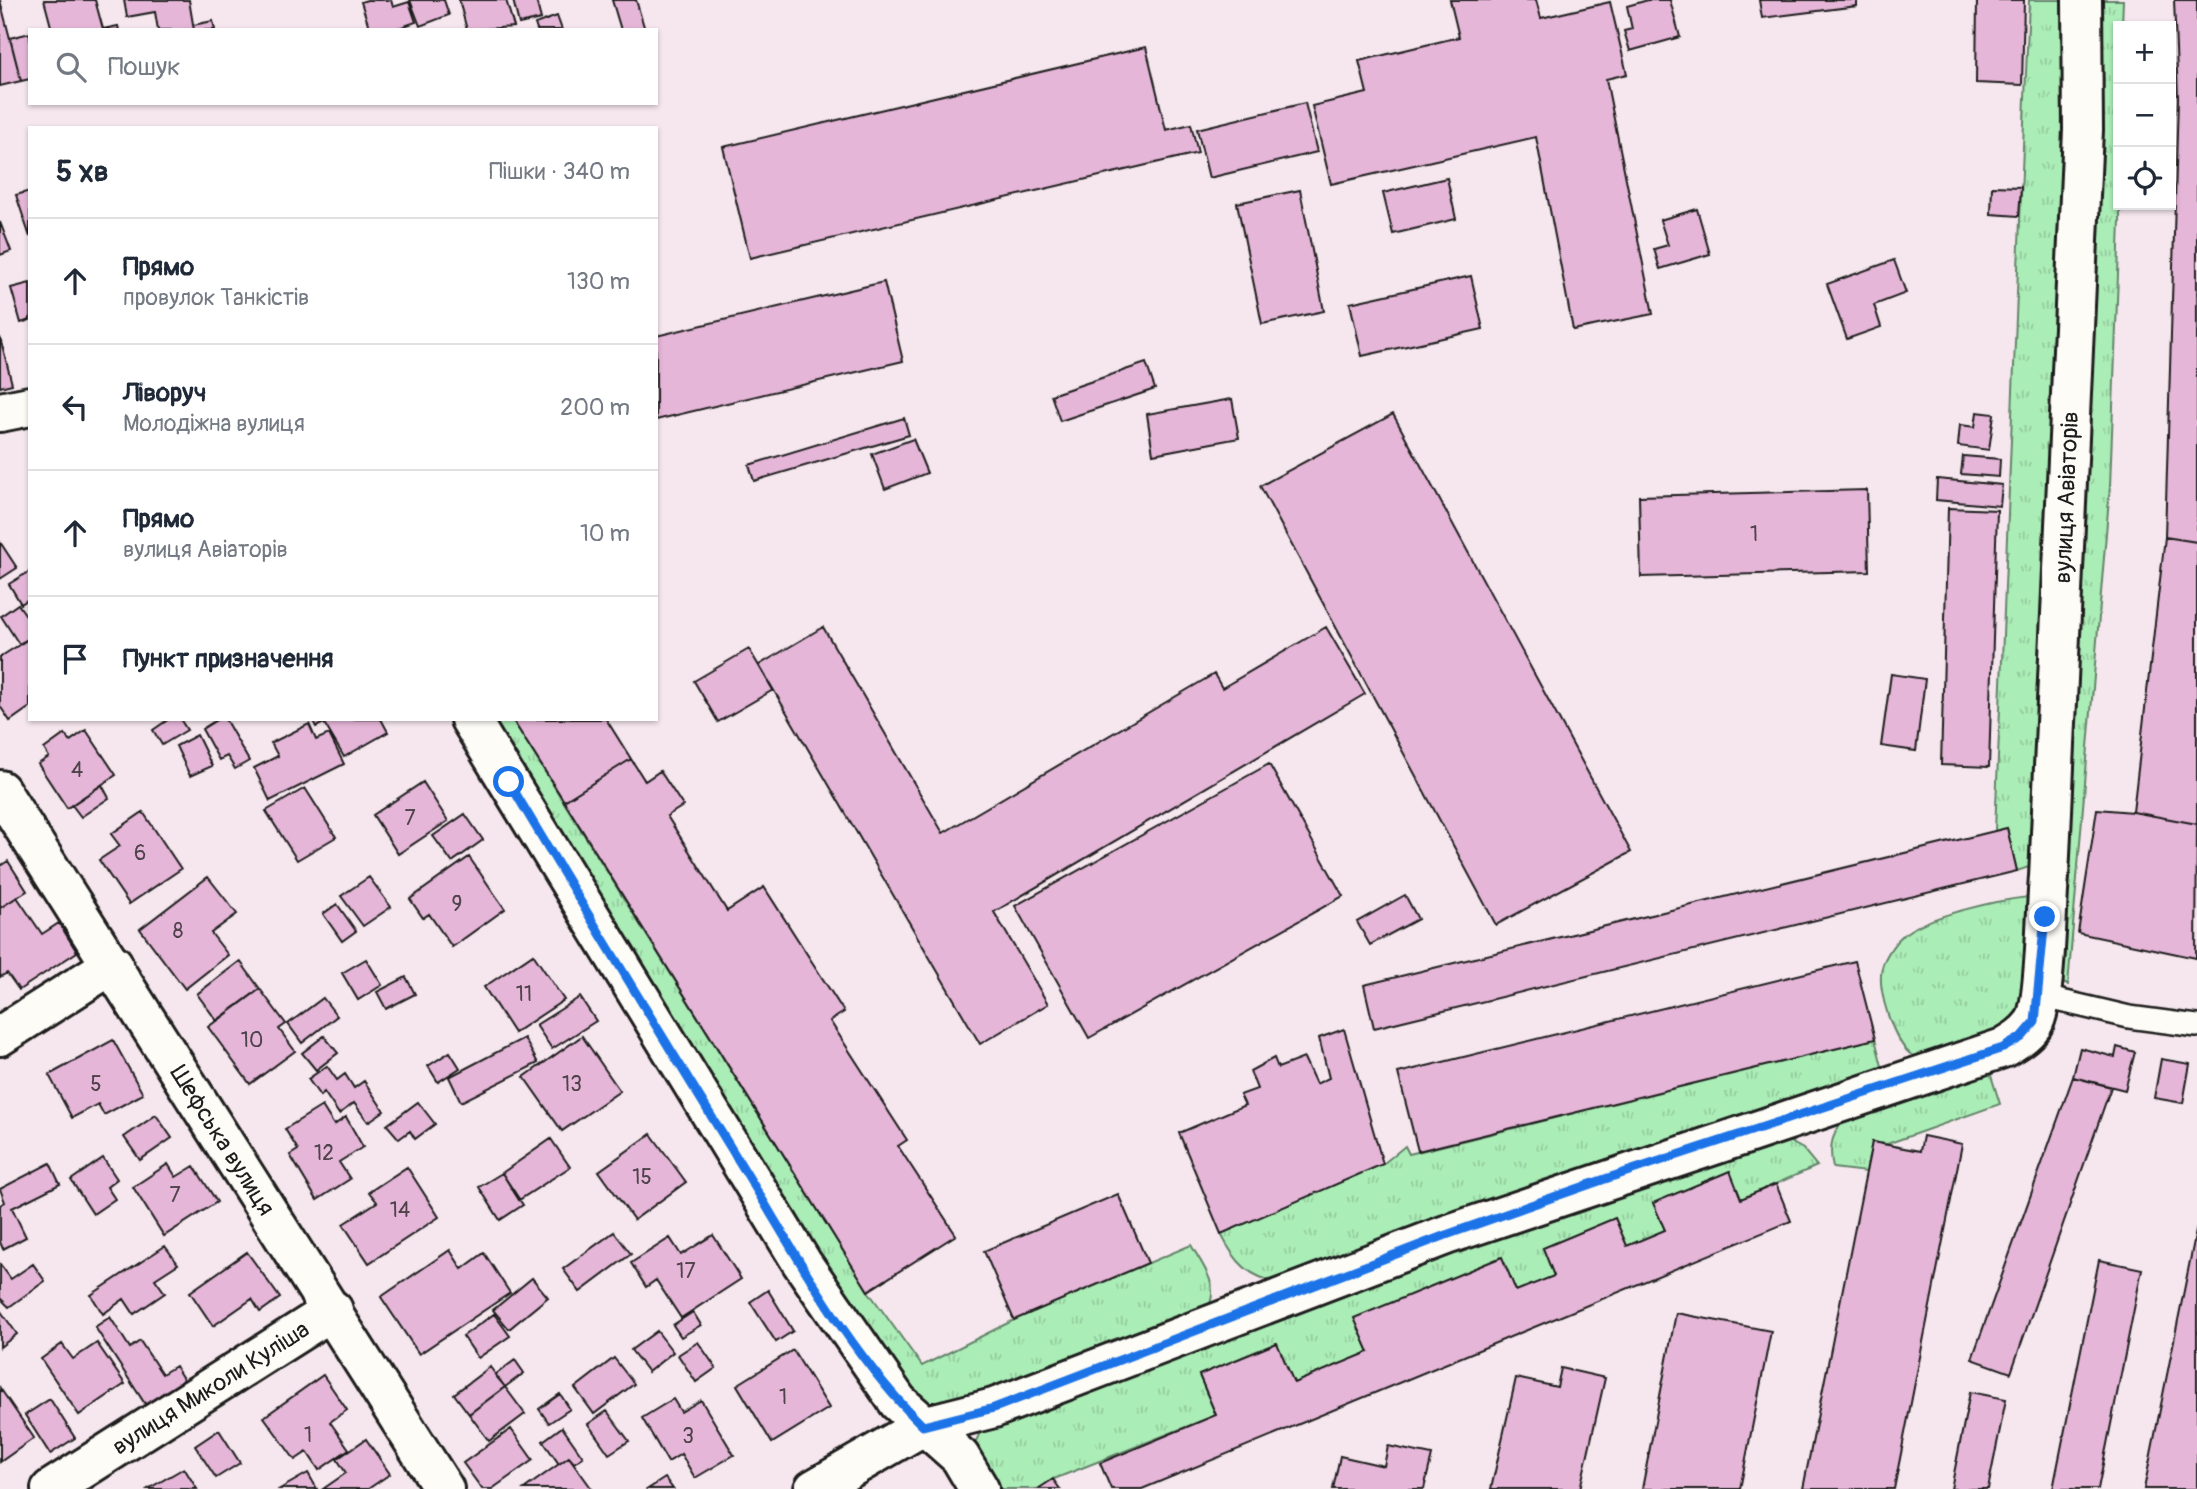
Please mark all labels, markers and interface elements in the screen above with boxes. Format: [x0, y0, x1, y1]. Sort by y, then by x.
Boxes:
map controls [2113, 21, 2176, 210]
button: + [2113, 21, 2176, 84]
search box [28, 28, 658, 105]
icon: search [52, 48, 90, 86]
text: Пошук [108, 51, 181, 83]
button: − [2113, 84, 2176, 147]
button: locate [2113, 147, 2176, 210]
text: 5 хв [56, 153, 109, 190]
text: Пішки · 340 m [489, 157, 630, 186]
text: Прямо [123, 251, 194, 283]
icon: ahead [56, 262, 94, 300]
text: 130 m [567, 267, 630, 296]
text: провулок Танкістів [123, 283, 309, 312]
text: Ліворуч [123, 377, 207, 409]
icon: left [56, 388, 94, 426]
text: 200 m [560, 393, 630, 422]
text: Молодіжна вулиця [123, 409, 305, 438]
street label: вулиця Авіаторів [2048, 411, 2085, 584]
text: Прямо [123, 503, 194, 535]
icon: ahead [56, 514, 94, 552]
text: 10 m [580, 519, 630, 548]
house number: 1 [1750, 521, 1758, 548]
text: вулиця Авіаторів [123, 535, 288, 564]
icon: arrive [56, 640, 94, 678]
text: Пункт призначення [123, 643, 334, 675]
house number: 4 [71, 757, 83, 784]
route start [493, 766, 524, 797]
house number: 7 [404, 805, 416, 832]
house number: 6 [134, 840, 146, 867]
house number: 9 [452, 891, 462, 918]
route end [2029, 901, 2060, 932]
house number: 8 [173, 918, 183, 945]
house number: 11 [516, 981, 532, 1008]
house number: 10 [241, 1027, 263, 1054]
street label: Шефська вулиця [164, 1060, 281, 1221]
house number: 5 [90, 1071, 102, 1098]
house number: 13 [562, 1071, 582, 1098]
house number: 12 [314, 1140, 334, 1167]
house number: 15 [632, 1164, 652, 1191]
house number: 7 [169, 1182, 181, 1209]
house number: 14 [390, 1197, 410, 1224]
house number: 17 [676, 1258, 696, 1285]
street label: вулиця Миколи Куліша [107, 1314, 315, 1461]
house number: 1 [779, 1384, 787, 1411]
house number: 1 [304, 1422, 312, 1449]
house number: 3 [682, 1423, 694, 1450]

